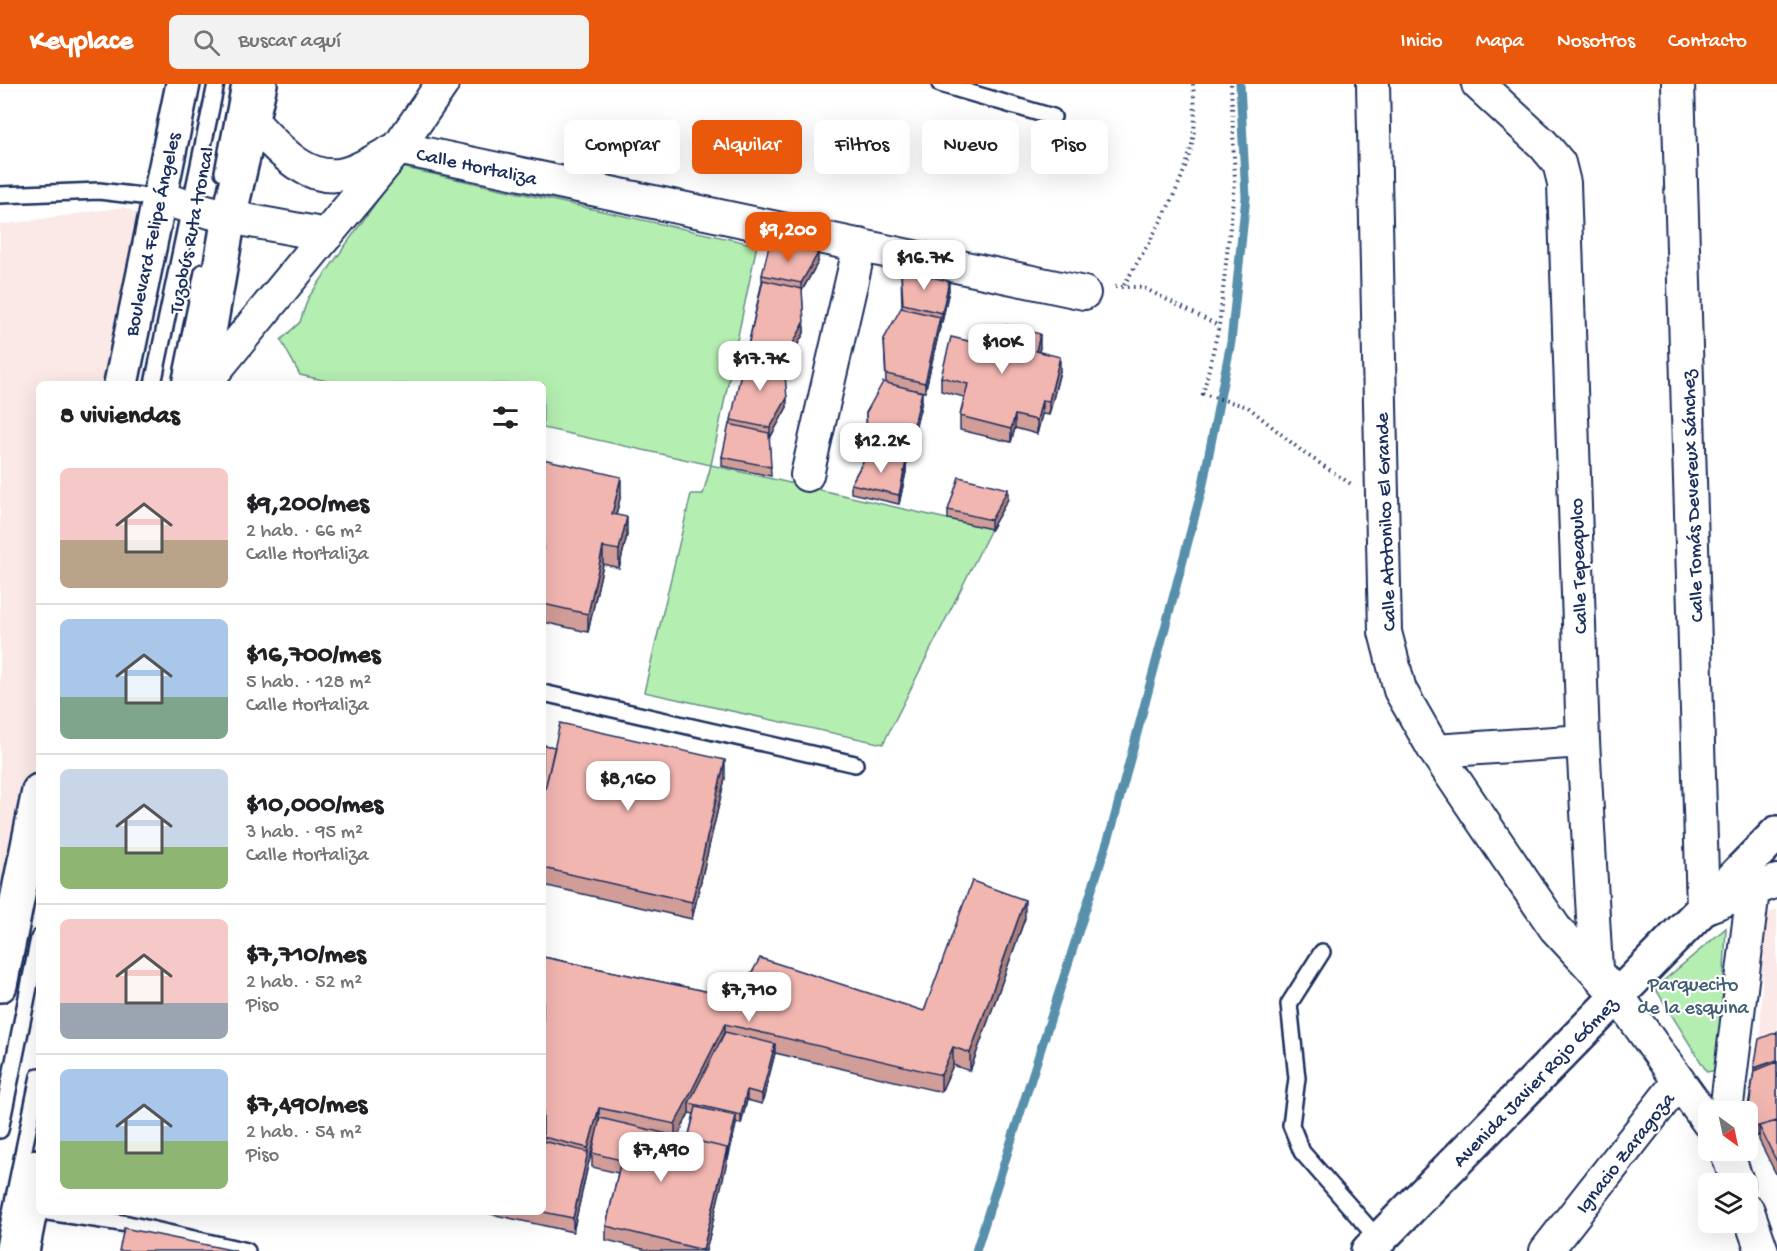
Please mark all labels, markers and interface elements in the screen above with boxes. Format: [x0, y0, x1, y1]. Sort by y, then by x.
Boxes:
search box [169, 15, 589, 69]
text: Keyplace [30, 26, 133, 59]
icon: search [190, 26, 223, 59]
text: Buscar aquí [238, 29, 341, 55]
text: Inicio [1401, 30, 1443, 55]
text: Mapa [1476, 30, 1524, 55]
text: Nosotros [1557, 30, 1635, 55]
text: Contacto [1668, 30, 1747, 55]
chip: Comprar [564, 120, 680, 174]
chip: Alquilar [692, 120, 802, 174]
chip: Filtros [814, 120, 910, 174]
chip: Nuevo [922, 120, 1019, 174]
chip: Piso [1031, 120, 1108, 174]
street label: Boulevard Felipe Ángeles [119, 130, 187, 340]
street label: Calle Hortaliza [414, 144, 540, 193]
street label: Tuzobús Ruta troncal [166, 145, 221, 317]
pin: $9,200 [739, 212, 837, 263]
text: $9,200 [759, 220, 817, 243]
pin: $16.7K [875, 240, 973, 291]
text: $16.7K [897, 248, 951, 271]
pin: $10K [966, 324, 1038, 375]
text: $10K [982, 332, 1022, 355]
pin: $17.7K [711, 341, 809, 392]
text: $17.7K [732, 349, 788, 372]
street label: Calle Tomás Devereux Sánchez [1679, 368, 1710, 622]
icon: filters [489, 401, 522, 434]
text: 8 viviendas [60, 402, 180, 433]
street label: Calle Atotonilco El Grande [1372, 411, 1403, 632]
pin: $12.2K [832, 423, 930, 474]
text: $12.2K [854, 431, 908, 454]
text: $9,200/mes [246, 490, 369, 521]
icon: home [108, 492, 180, 564]
street label: Calle Tepeapulco [1567, 498, 1594, 634]
text: 2 hab. · 66 m² [246, 521, 362, 544]
text: Calle Hortaliza [246, 544, 369, 567]
text: $16,700/mes [246, 641, 380, 672]
icon: home [108, 643, 180, 715]
text: 5 hab. · 128 m² [246, 672, 371, 695]
text: Calle Hortaliza [246, 695, 369, 718]
pin: $8,160 [579, 761, 677, 812]
text: $8,160 [600, 769, 656, 792]
text: $10,000/mes [246, 791, 383, 822]
icon: home [108, 793, 180, 865]
text: 3 hab. · 95 m² [246, 822, 363, 845]
text: Calle Hortaliza [246, 845, 369, 868]
text: $7,710/mes [246, 941, 366, 972]
icon: home [108, 943, 180, 1015]
text: 2 hab. · 52 m² [246, 972, 362, 995]
pin: $7,710 [700, 972, 798, 1023]
park label: Parquecito de la esquina [1638, 975, 1749, 1021]
text: $7,710 [721, 980, 777, 1003]
street label: Avenida Javier Rojo Gómez [1449, 993, 1625, 1173]
text: Piso [246, 995, 279, 1018]
street label: Ignacio Zaragoza [1572, 1088, 1682, 1219]
text: $7,490/mes [246, 1091, 367, 1122]
icon: home [108, 1093, 180, 1165]
north arrow [1698, 1101, 1758, 1161]
map controls [1698, 1101, 1758, 1233]
text: 2 hab. · 54 m² [246, 1122, 362, 1145]
pin: $7,490 [612, 1132, 710, 1183]
text: $7,490 [633, 1140, 689, 1163]
text: Piso [246, 1145, 279, 1168]
button: layers [1698, 1173, 1758, 1233]

